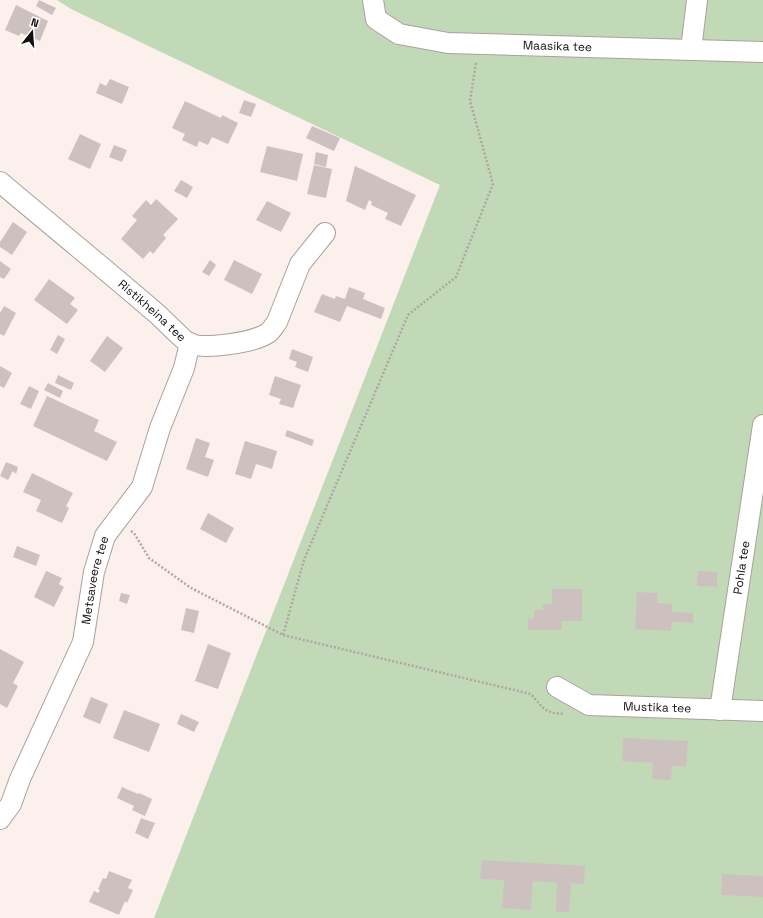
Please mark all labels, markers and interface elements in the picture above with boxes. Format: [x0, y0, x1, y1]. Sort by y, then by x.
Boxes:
north arrow [12, 12, 52, 52]
text: N [29, 15, 40, 30]
street label: Maasika tee [523, 37, 592, 55]
street label: Ristikheina tee [115, 276, 189, 345]
street label: Metsaveere tee [78, 534, 113, 626]
street label: Pohla tee [730, 540, 753, 596]
street label: Mustika tee [623, 698, 692, 717]

